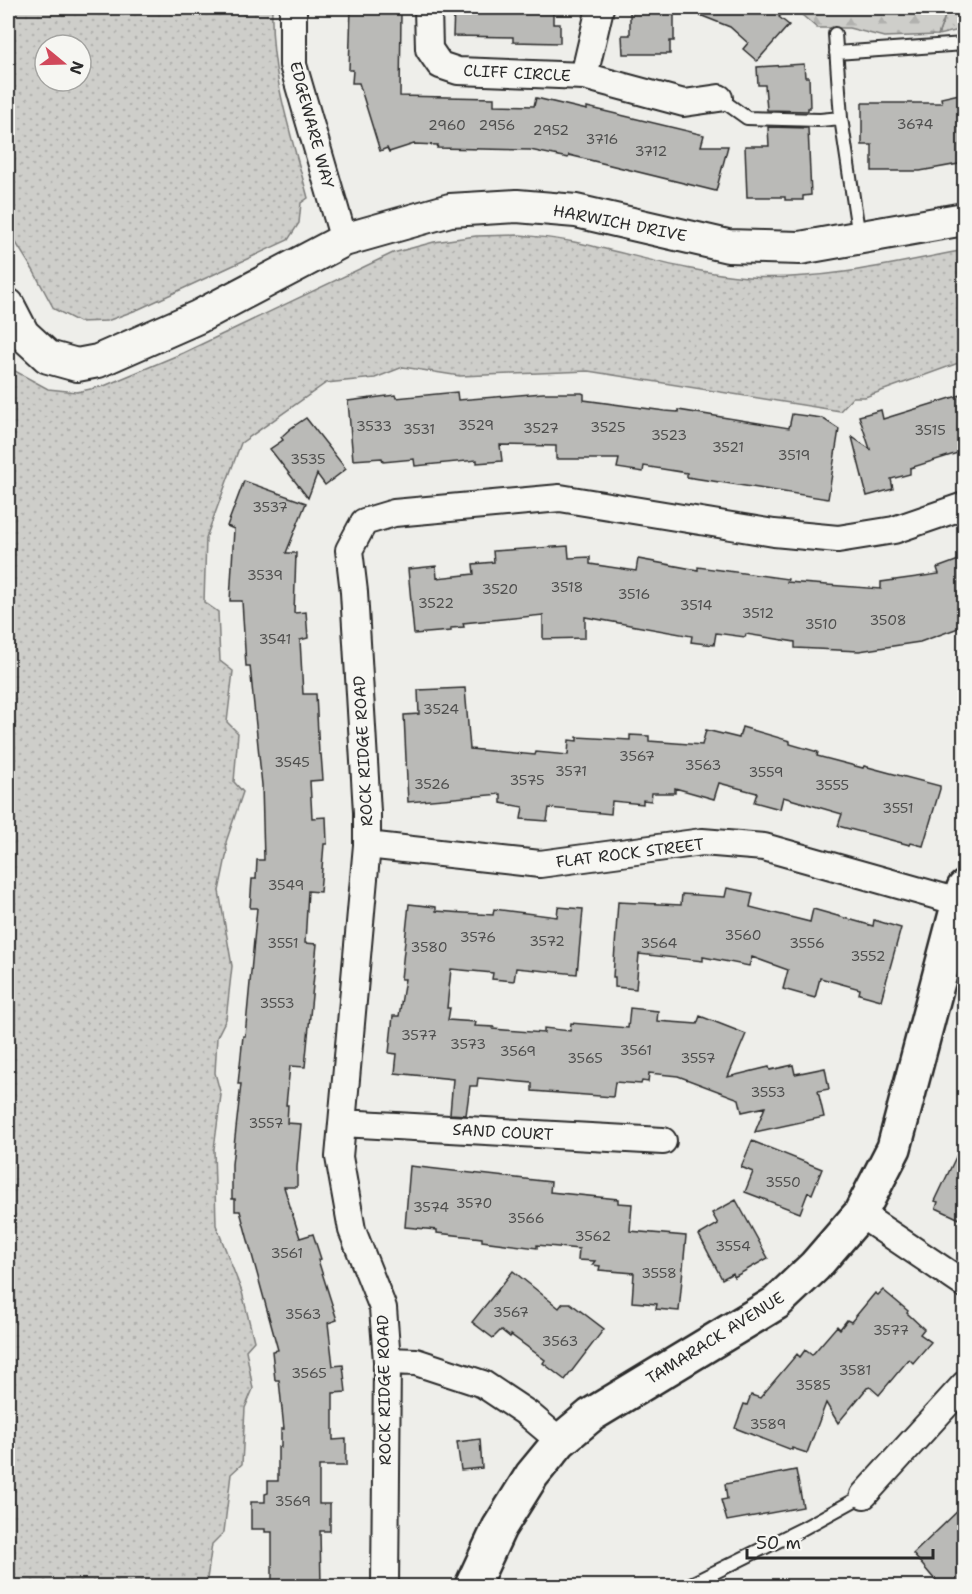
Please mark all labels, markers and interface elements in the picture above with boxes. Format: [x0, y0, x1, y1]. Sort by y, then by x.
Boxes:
north arrow [33, 33, 93, 93]
text: N [65, 58, 89, 77]
street label: EDGEWARE WAY [285, 59, 339, 191]
street label: CLIFF CIRCLE [463, 60, 571, 86]
house number: 3674 [897, 115, 934, 133]
house number: 2960 [428, 116, 466, 134]
house number: 2956 [479, 116, 515, 134]
house number: 2952 [533, 121, 569, 139]
house number: 3716 [586, 130, 618, 148]
house number: 3712 [635, 142, 667, 160]
street label: HARWICH DRIVE [551, 200, 689, 246]
house number: 3529 [458, 416, 494, 434]
house number: 3533 [356, 417, 392, 435]
house number: 3525 [590, 418, 626, 436]
house number: 3527 [523, 419, 559, 437]
house number: 3531 [403, 420, 435, 438]
house number: 3515 [914, 421, 946, 439]
house number: 3523 [651, 426, 687, 444]
house number: 3521 [712, 438, 744, 456]
house number: 3519 [778, 446, 810, 464]
house number: 3535 [290, 450, 326, 468]
house number: 3537 [252, 498, 288, 516]
house number: 3539 [247, 566, 283, 584]
house number: 3518 [551, 578, 583, 596]
house number: 3520 [482, 580, 518, 598]
house number: 3516 [618, 585, 650, 603]
house number: 3522 [418, 594, 454, 612]
house number: 3514 [680, 596, 712, 614]
house number: 3512 [742, 604, 774, 622]
house number: 3508 [869, 611, 907, 629]
house number: 3510 [805, 615, 837, 633]
house number: 3541 [259, 630, 291, 648]
street label: ROCK RIDGE ROAD [349, 675, 377, 827]
house number: 3524 [423, 700, 459, 718]
house number: 3567 [619, 747, 655, 765]
house number: 3545 [274, 753, 310, 771]
house number: 3563 [685, 756, 721, 774]
house number: 3571 [555, 762, 587, 780]
house number: 3559 [748, 763, 784, 781]
house number: 3575 [509, 771, 545, 789]
house number: 3526 [414, 775, 450, 793]
house number: 3555 [815, 776, 849, 794]
house number: 3551 [882, 799, 914, 817]
street label: FLAT ROCK STREET [555, 833, 705, 873]
house number: 3549 [268, 876, 304, 894]
house number: 3560 [725, 926, 761, 944]
house number: 3576 [460, 928, 496, 946]
house number: 3572 [529, 932, 565, 950]
house number: 3551 [267, 934, 299, 952]
house number: 3564 [641, 934, 678, 952]
house number: 3556 [789, 934, 825, 952]
house number: 3580 [411, 938, 447, 956]
house number: 3552 [850, 947, 886, 965]
house number: 3553 [259, 994, 295, 1012]
house number: 3577 [401, 1026, 437, 1044]
house number: 3573 [450, 1035, 486, 1053]
house number: 3561 [620, 1041, 652, 1059]
house number: 3569 [500, 1042, 536, 1060]
house number: 3565 [567, 1049, 603, 1067]
house number: 3557 [680, 1049, 716, 1067]
house number: 3553 [750, 1083, 786, 1101]
house number: 3557 [248, 1114, 284, 1132]
street label: SAND COURT [452, 1119, 554, 1145]
house number: 3550 [765, 1173, 801, 1191]
house number: 3570 [456, 1194, 492, 1212]
house number: 3574 [413, 1198, 449, 1216]
house number: 3566 [508, 1209, 544, 1227]
house number: 3562 [575, 1227, 611, 1245]
house number: 3554 [715, 1237, 751, 1255]
house number: 3561 [271, 1244, 303, 1262]
house number: 3558 [641, 1264, 677, 1282]
street label: TAMARACK AVENUE [642, 1287, 788, 1389]
house number: 3567 [493, 1303, 529, 1321]
house number: 3563 [285, 1305, 321, 1323]
street label: ROCK RIDGE ROAD [372, 1315, 396, 1465]
house number: 3577 [873, 1321, 909, 1339]
house number: 3563 [542, 1332, 578, 1350]
house number: 3581 [839, 1361, 871, 1379]
house number: 3565 [291, 1364, 327, 1382]
house number: 3585 [795, 1376, 831, 1394]
house number: 3589 [750, 1415, 786, 1433]
house number: 3569 [275, 1492, 311, 1510]
scale bar [747, 1522, 933, 1560]
text: 50 m [756, 1531, 801, 1555]

